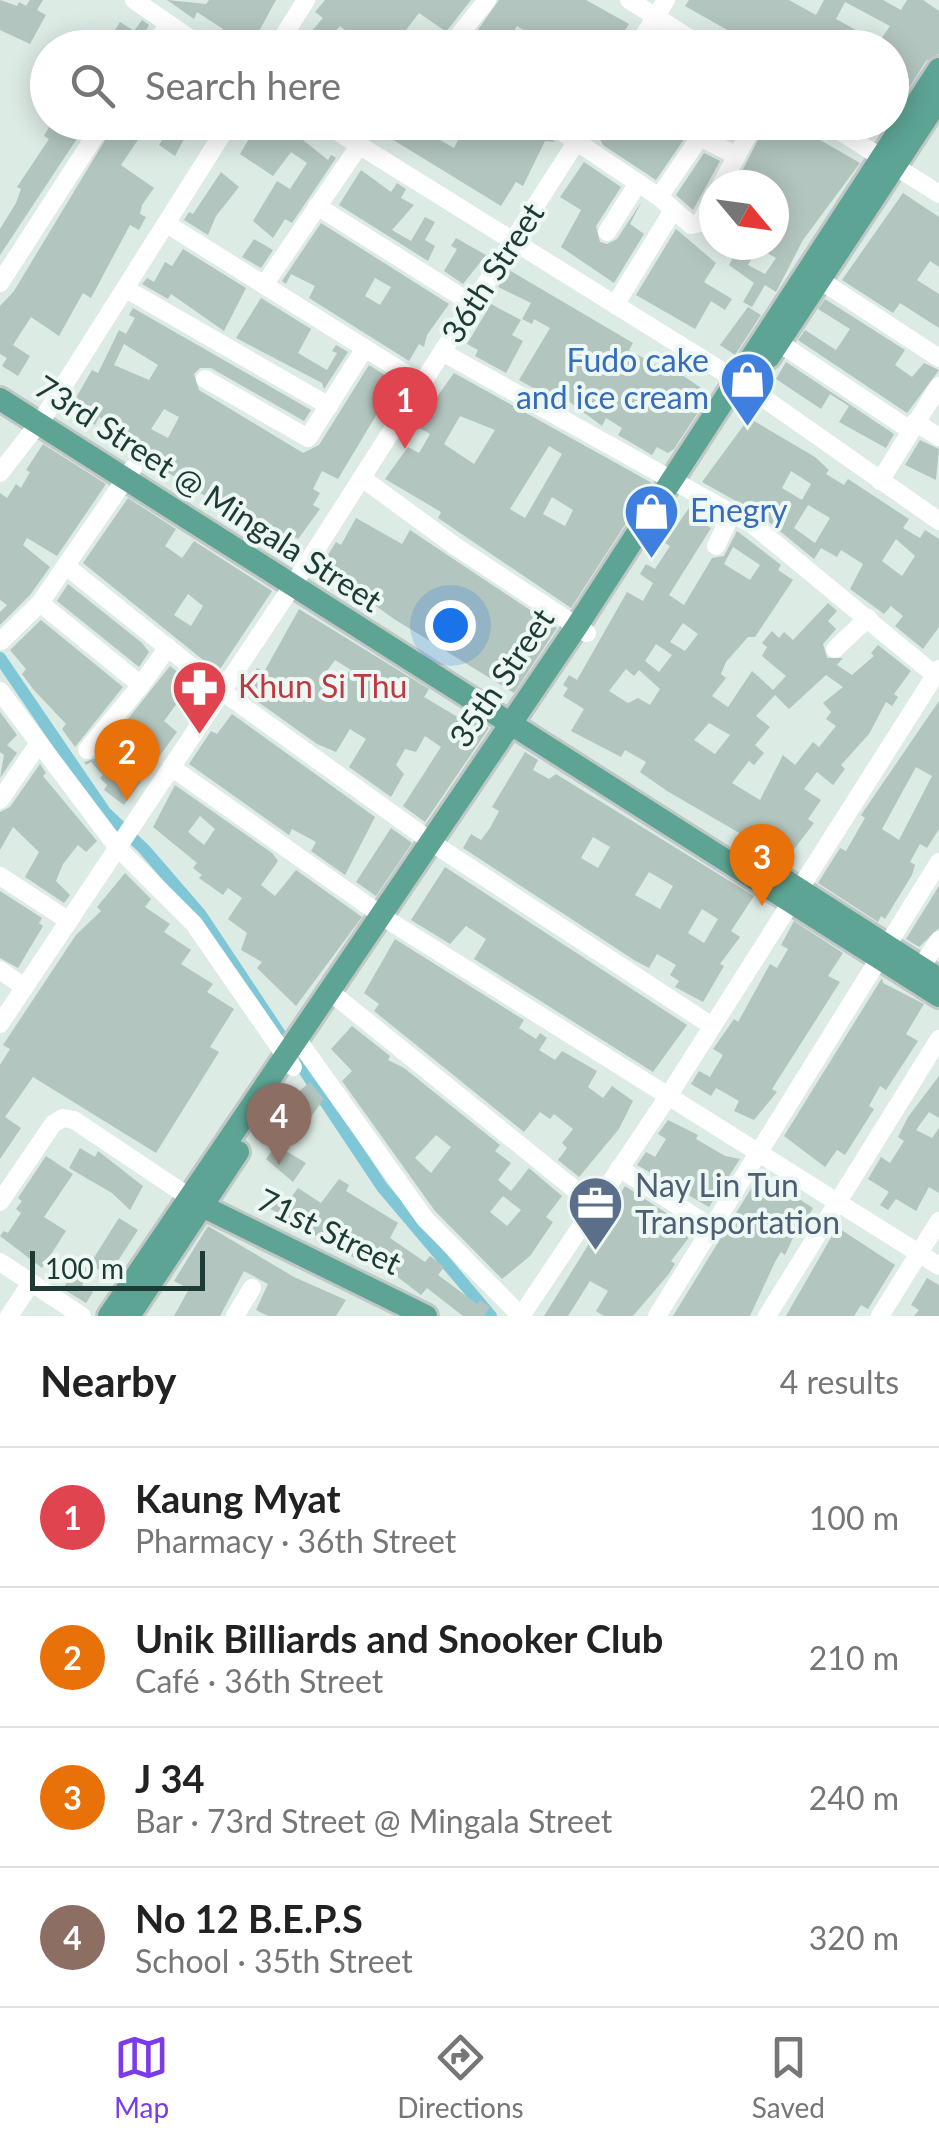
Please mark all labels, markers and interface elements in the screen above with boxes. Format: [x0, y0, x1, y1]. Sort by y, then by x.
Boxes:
search box [30, 30, 909, 140]
icon: search [65, 58, 120, 113]
text: Search here [145, 62, 341, 108]
north arrow [699, 170, 789, 260]
street label: 36th Street [432, 194, 552, 349]
place label: Fudo cake and ice cream [516, 340, 709, 416]
shop icon: Fudo cake and ice cream [718, 349, 778, 428]
street label: 73rd Street @ Mingala Street [28, 366, 390, 620]
pin: 1 [372, 366, 438, 449]
shop icon: Enegry [621, 481, 681, 560]
place label: Enegry [690, 490, 788, 529]
your location [425, 600, 476, 651]
street label: 35th Street [440, 600, 562, 754]
pharmacy icon: Khun Si Thu [169, 657, 229, 736]
place label: Khun Si Thu [238, 666, 407, 705]
pin: 2 [94, 718, 160, 801]
pin: 3 [730, 824, 794, 906]
pin: 4 [246, 1082, 312, 1165]
place label: Nay Lin Tun Transportation [635, 1165, 840, 1241]
office icon: Nay Lin Tun Transportation [566, 1174, 626, 1253]
street label: 71st Street [251, 1179, 408, 1282]
scale bar [30, 1246, 205, 1290]
text: 100 m [45, 1251, 124, 1285]
text: Nearby [40, 1356, 177, 1406]
text: 4 results [780, 1362, 899, 1401]
text: Kaung Myat [135, 1475, 341, 1521]
text: 1 [63, 1498, 82, 1537]
text: 100 m [809, 1498, 899, 1537]
text: Pharmacy · 36th Street [135, 1521, 456, 1560]
text: Unik Billiards and Snooker Club [135, 1615, 663, 1661]
text: 2 [63, 1638, 82, 1677]
text: 210 m [809, 1638, 899, 1677]
text: Café · 36th Street [135, 1661, 383, 1700]
text: J 34 [135, 1755, 205, 1801]
text: 3 [63, 1778, 82, 1817]
text: 240 m [809, 1778, 899, 1817]
text: Bar · 73rd Street @ Mingala Street [135, 1801, 612, 1840]
text: No 12 B.E.P.S [135, 1895, 363, 1941]
text: 4 [63, 1918, 82, 1957]
text: 320 m [809, 1918, 899, 1957]
text: School · 35th Street [135, 1941, 413, 1980]
tab: Map [114, 2030, 169, 2124]
tab: Directions [397, 2030, 524, 2124]
tab: Saved [752, 2030, 825, 2124]

